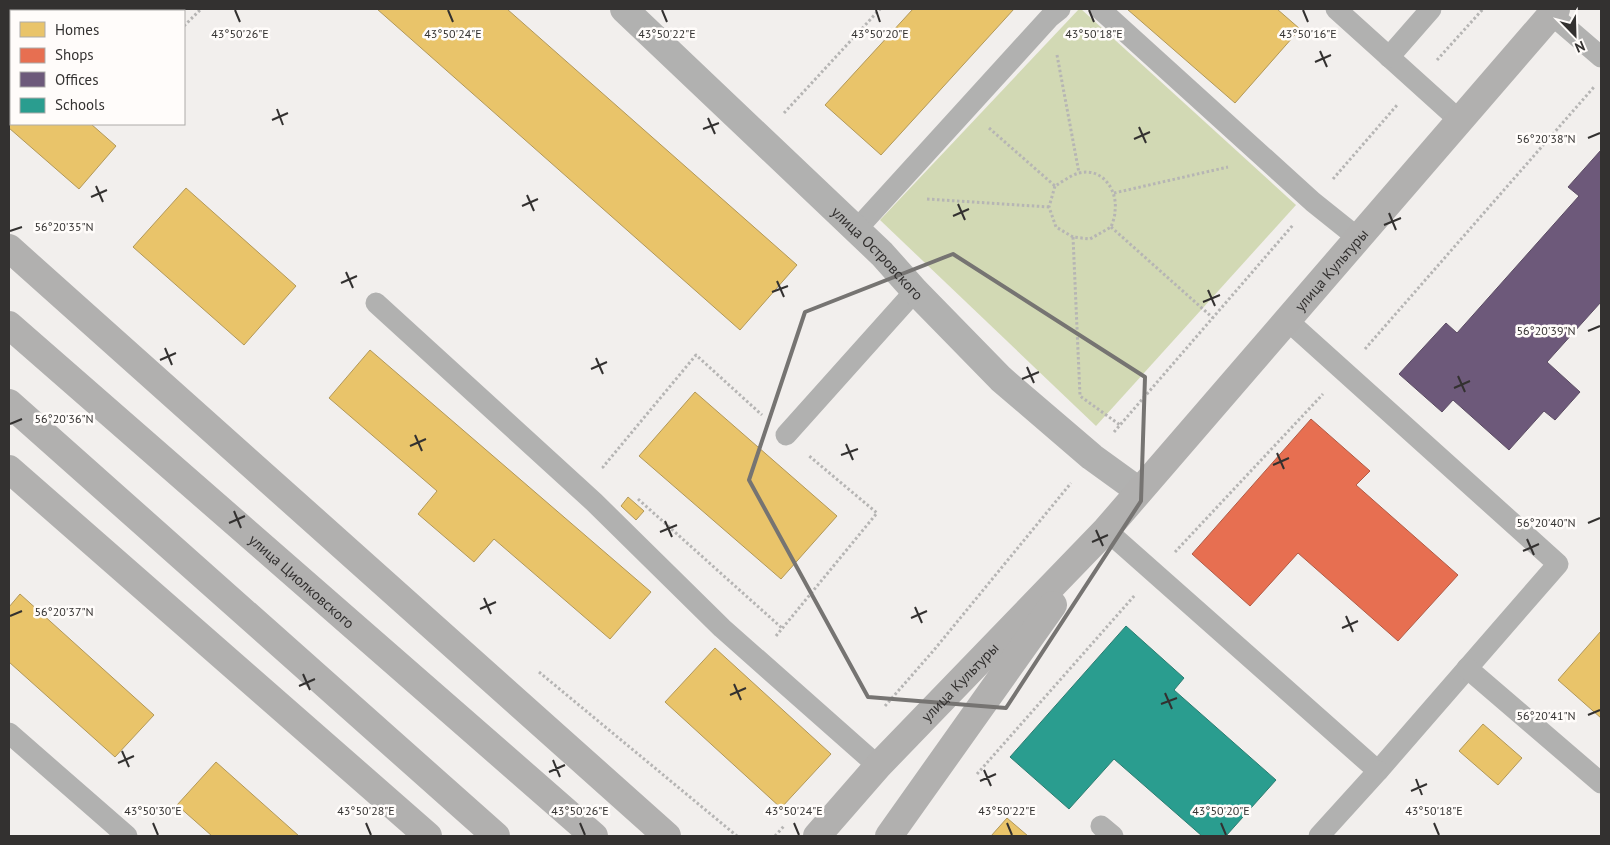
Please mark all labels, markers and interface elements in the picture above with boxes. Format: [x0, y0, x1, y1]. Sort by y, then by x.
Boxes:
legend [10, 10, 185, 125]
north arrow [1550, 10, 1600, 60]
text: Homes [55, 20, 99, 39]
text: 43°50'26"E [211, 26, 269, 41]
text: 43°50'24"E [424, 26, 482, 41]
text: 43°50'22"E [638, 26, 696, 41]
text: 43°50'20"E [851, 26, 909, 41]
text: 43°50'18"E [1065, 26, 1123, 41]
text: 43°50'16"E [1279, 26, 1337, 41]
text: N [1572, 37, 1588, 57]
text: Shops [55, 45, 94, 64]
text: Offices [55, 70, 99, 89]
text: Schools [55, 95, 105, 114]
text: 56°20'38"N [1516, 131, 1576, 146]
street label: улица Островского [828, 202, 928, 304]
text: 56°20'35"N [34, 219, 94, 234]
street label: улица Культуры [1290, 224, 1372, 315]
text: 56°20'39"N [1516, 323, 1576, 338]
text: 56°20'36"N [34, 411, 94, 426]
text: 56°20'40"N [1516, 515, 1576, 530]
street label: улица Циолковского [245, 530, 359, 632]
text: 56°20'37"N [34, 604, 94, 619]
street label: улица Культуры [917, 638, 1002, 725]
text: 56°20'41"N [1516, 708, 1576, 723]
text: 43°50'30"E [124, 803, 182, 818]
text: 43°50'28"E [337, 803, 395, 818]
text: 43°50'26"E [551, 803, 609, 818]
text: 43°50'24"E [765, 803, 823, 818]
text: 43°50'22"E [978, 803, 1036, 818]
text: 43°50'20"E [1192, 803, 1250, 818]
text: 43°50'18"E [1405, 803, 1463, 818]

